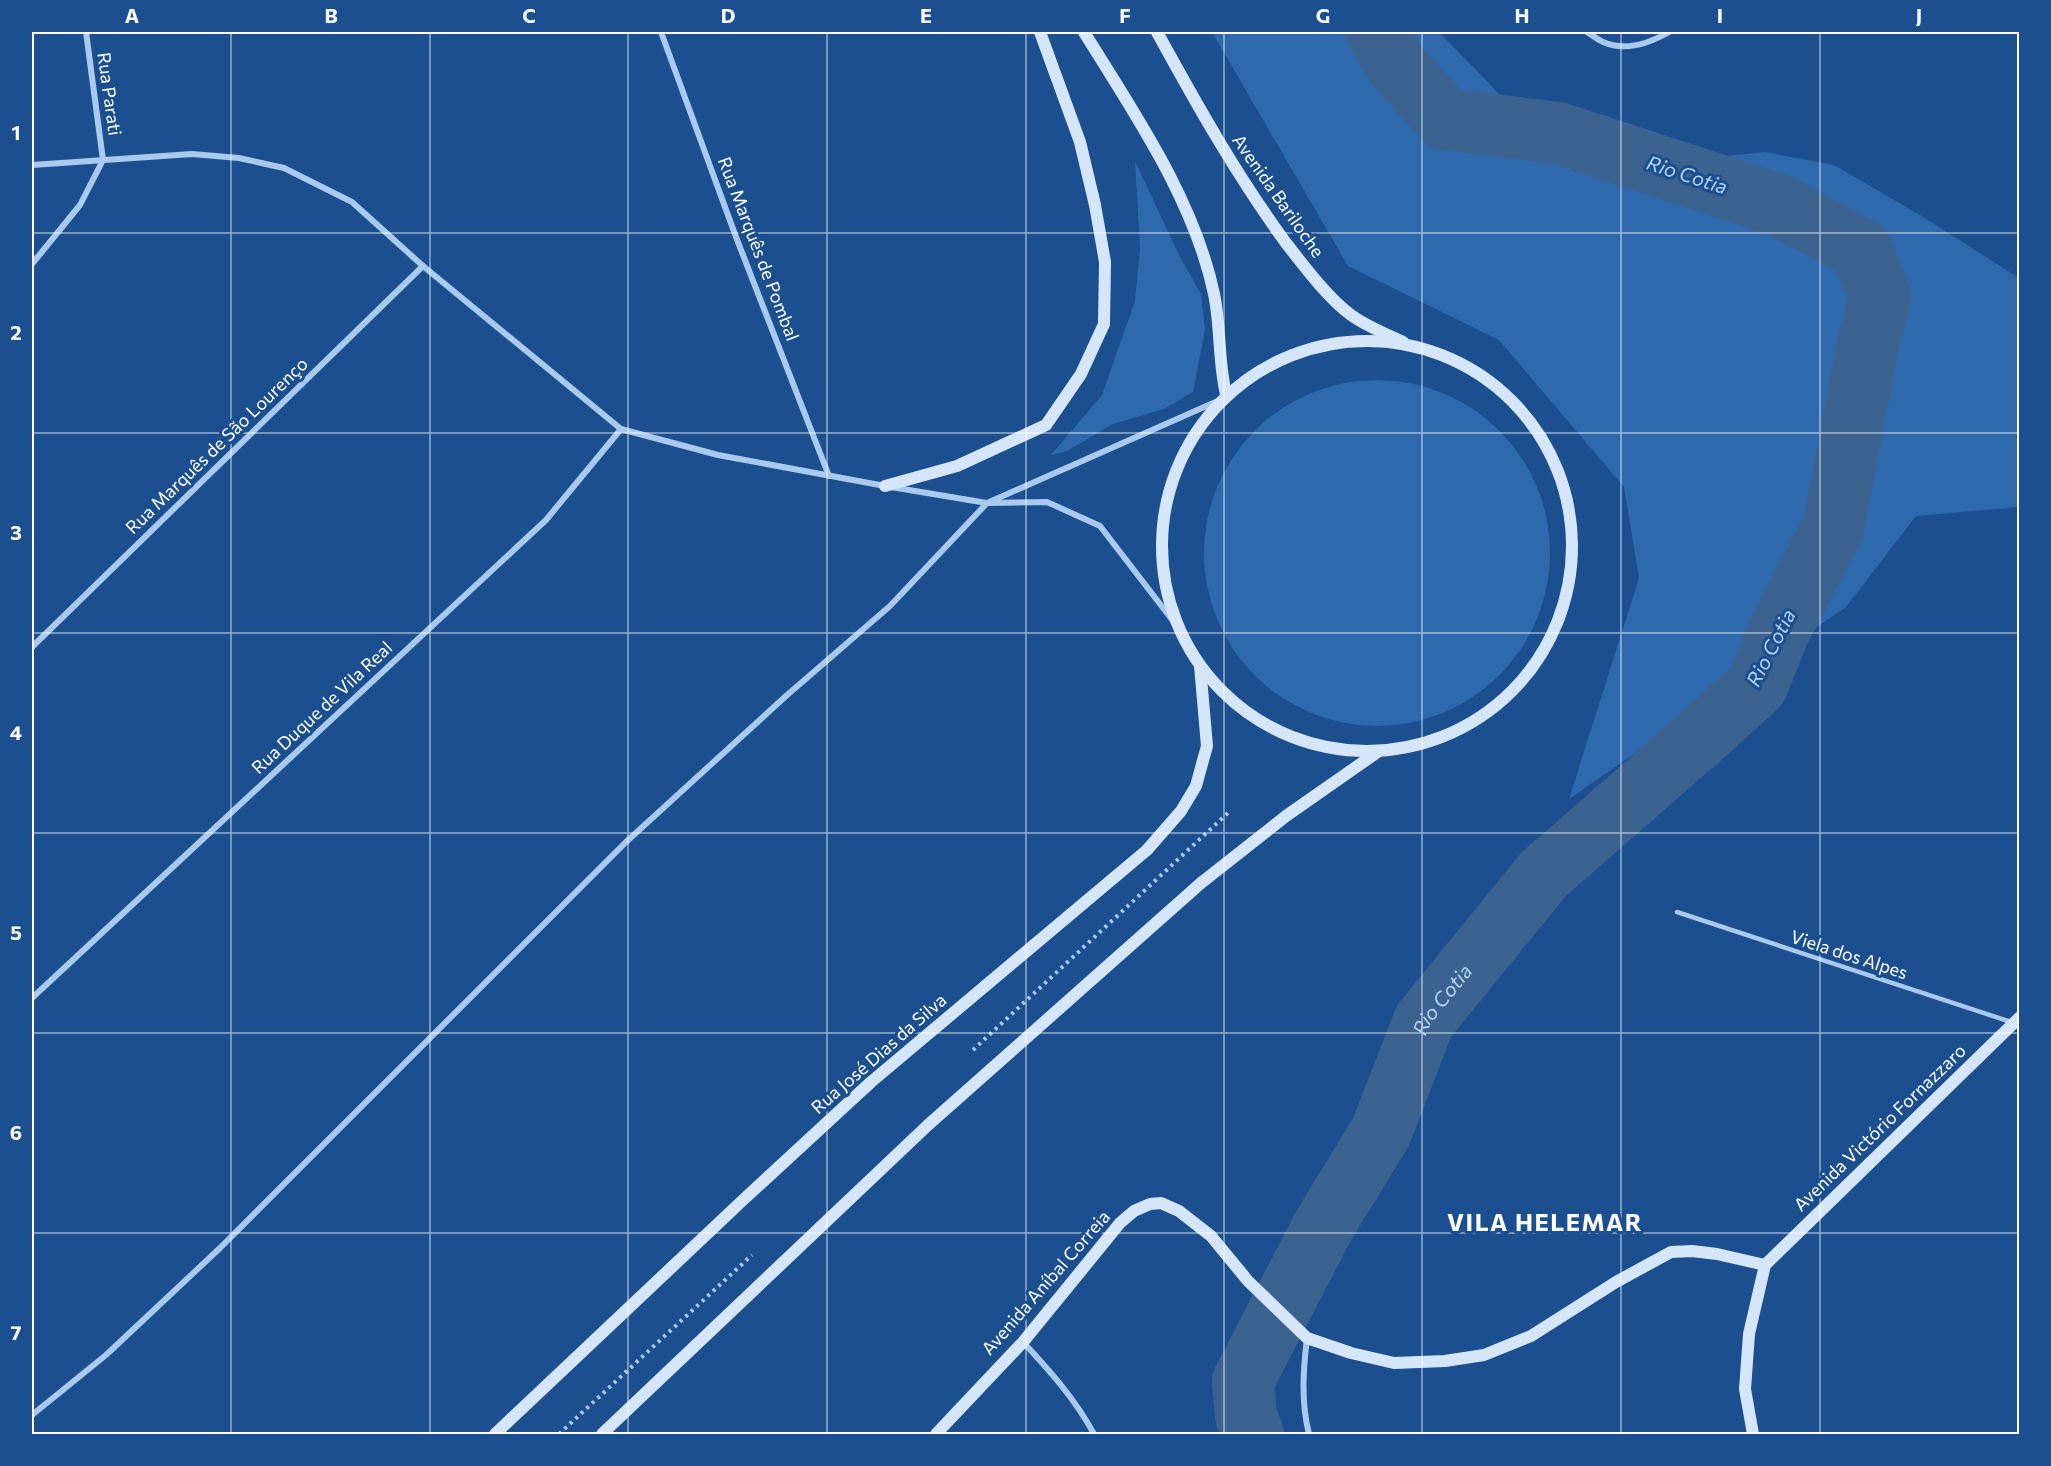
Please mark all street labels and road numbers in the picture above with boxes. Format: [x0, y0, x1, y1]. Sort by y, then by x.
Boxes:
street label: Rua Parati [93, 51, 127, 137]
street label: Avenida Bariloche [1228, 130, 1329, 261]
street label: Rua Marquês de Pombal [714, 154, 804, 344]
street label: Rua Marquês de São Lourenço [121, 352, 312, 538]
street label: Rua Duque de Vila Real [246, 636, 396, 778]
street label: Viela dos Alpes [1788, 925, 1911, 983]
street label: Rua José Dias da Silva [806, 988, 951, 1118]
street label: Avenida Victório Fornazzaro [1789, 1039, 1970, 1215]
street label: Avenida Aníbal Correia [976, 1205, 1114, 1359]

